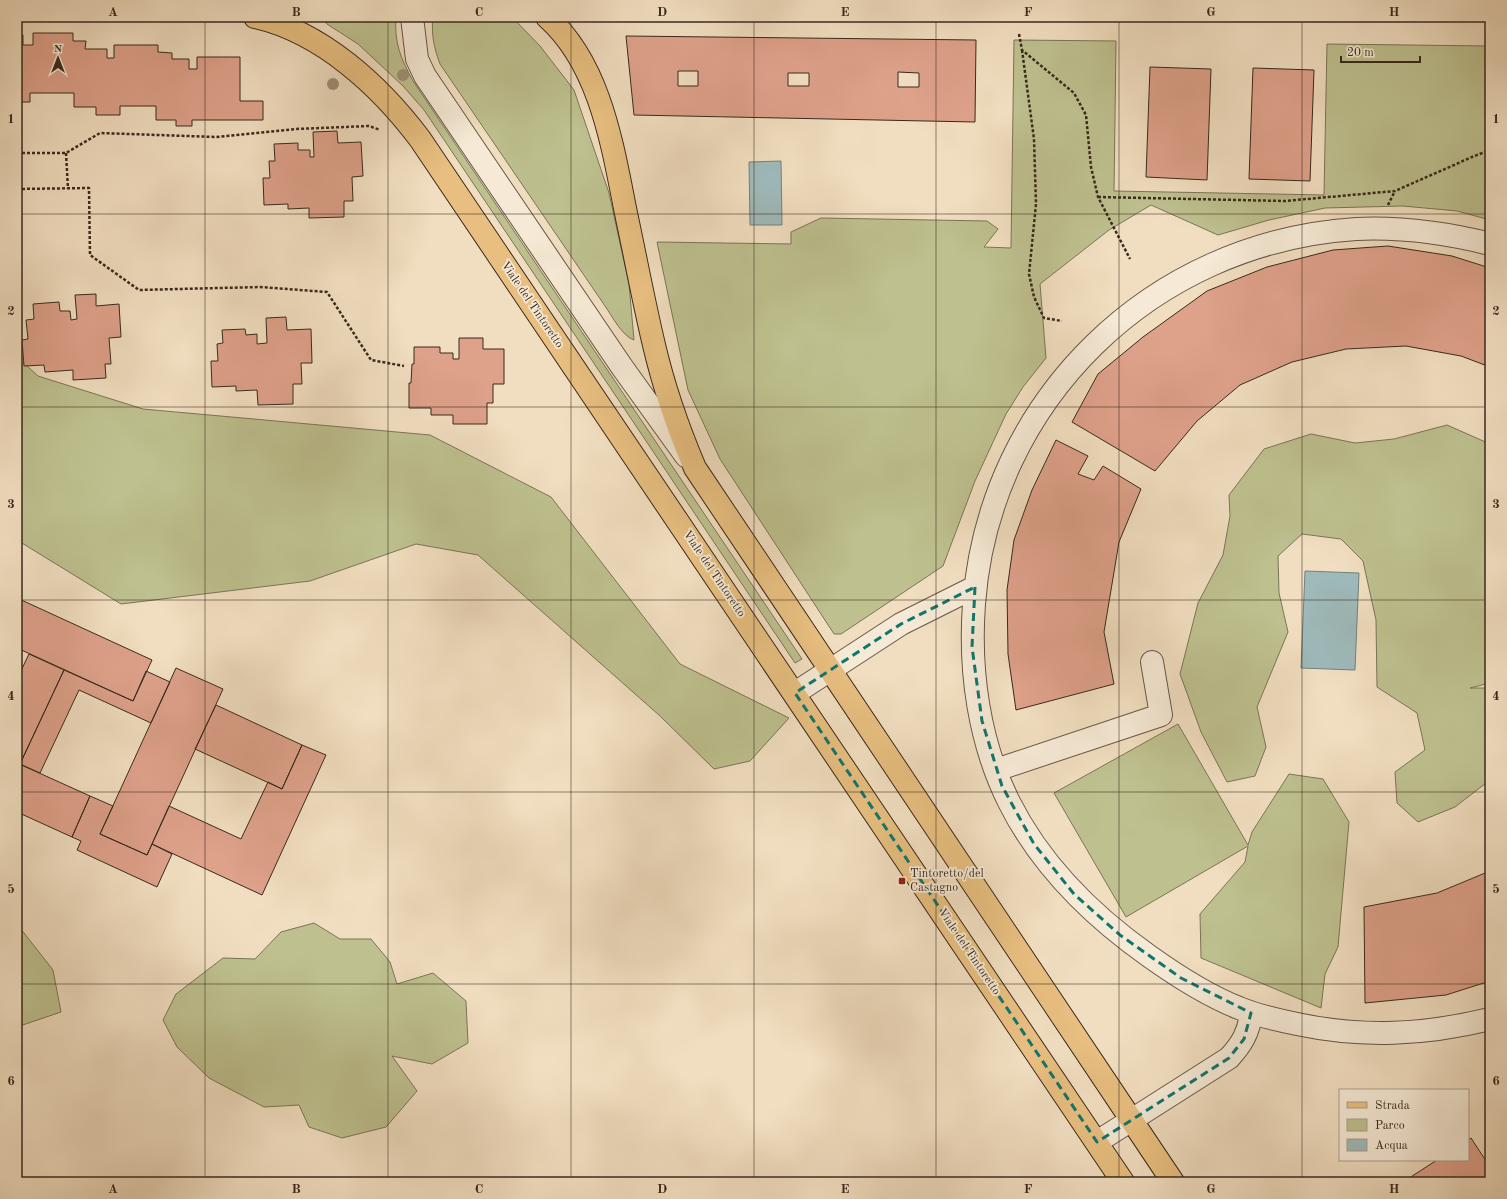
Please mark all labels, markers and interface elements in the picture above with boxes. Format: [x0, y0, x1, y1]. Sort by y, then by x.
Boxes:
text: A [108, 6, 118, 19]
text: B [291, 6, 301, 19]
text: C [475, 6, 483, 19]
text: D [657, 6, 667, 19]
text: E [841, 6, 850, 19]
text: F [1024, 6, 1033, 19]
text: G [1206, 6, 1216, 19]
text: H [1389, 6, 1400, 19]
north arrow [38, 38, 78, 78]
scale bar [1341, 38, 1420, 64]
text: N [54, 44, 63, 55]
text: 20 m [1347, 47, 1374, 59]
text: 1 [7, 113, 15, 126]
text: 1 [1492, 113, 1500, 126]
street label: Viale del Tintoretto [499, 260, 565, 351]
text: 2 [7, 305, 15, 318]
text: 2 [1492, 305, 1500, 318]
text: 3 [7, 498, 15, 511]
text: 3 [1492, 498, 1500, 511]
street label: Viale del Tintoretto [681, 529, 747, 620]
text: 4 [7, 690, 15, 703]
text: 4 [1492, 690, 1500, 703]
place label: Tintoretto/del Castagno [910, 868, 984, 894]
marker: Tintoretto/del Castagno [897, 876, 907, 886]
text: 5 [7, 883, 15, 896]
text: 5 [1492, 883, 1500, 896]
street label: Viale del Tintoretto [936, 907, 1002, 998]
text: 6 [7, 1075, 15, 1088]
text: 6 [1492, 1075, 1500, 1088]
legend [1339, 1089, 1469, 1161]
text: Strada [1375, 1100, 1410, 1112]
text: Parco [1375, 1120, 1405, 1132]
text: Acqua [1375, 1140, 1408, 1152]
text: A [108, 1183, 118, 1196]
text: B [291, 1183, 301, 1196]
text: C [475, 1183, 483, 1196]
text: D [657, 1183, 667, 1196]
text: E [841, 1183, 850, 1196]
text: F [1024, 1183, 1033, 1196]
text: G [1206, 1183, 1216, 1196]
text: H [1389, 1183, 1400, 1196]

